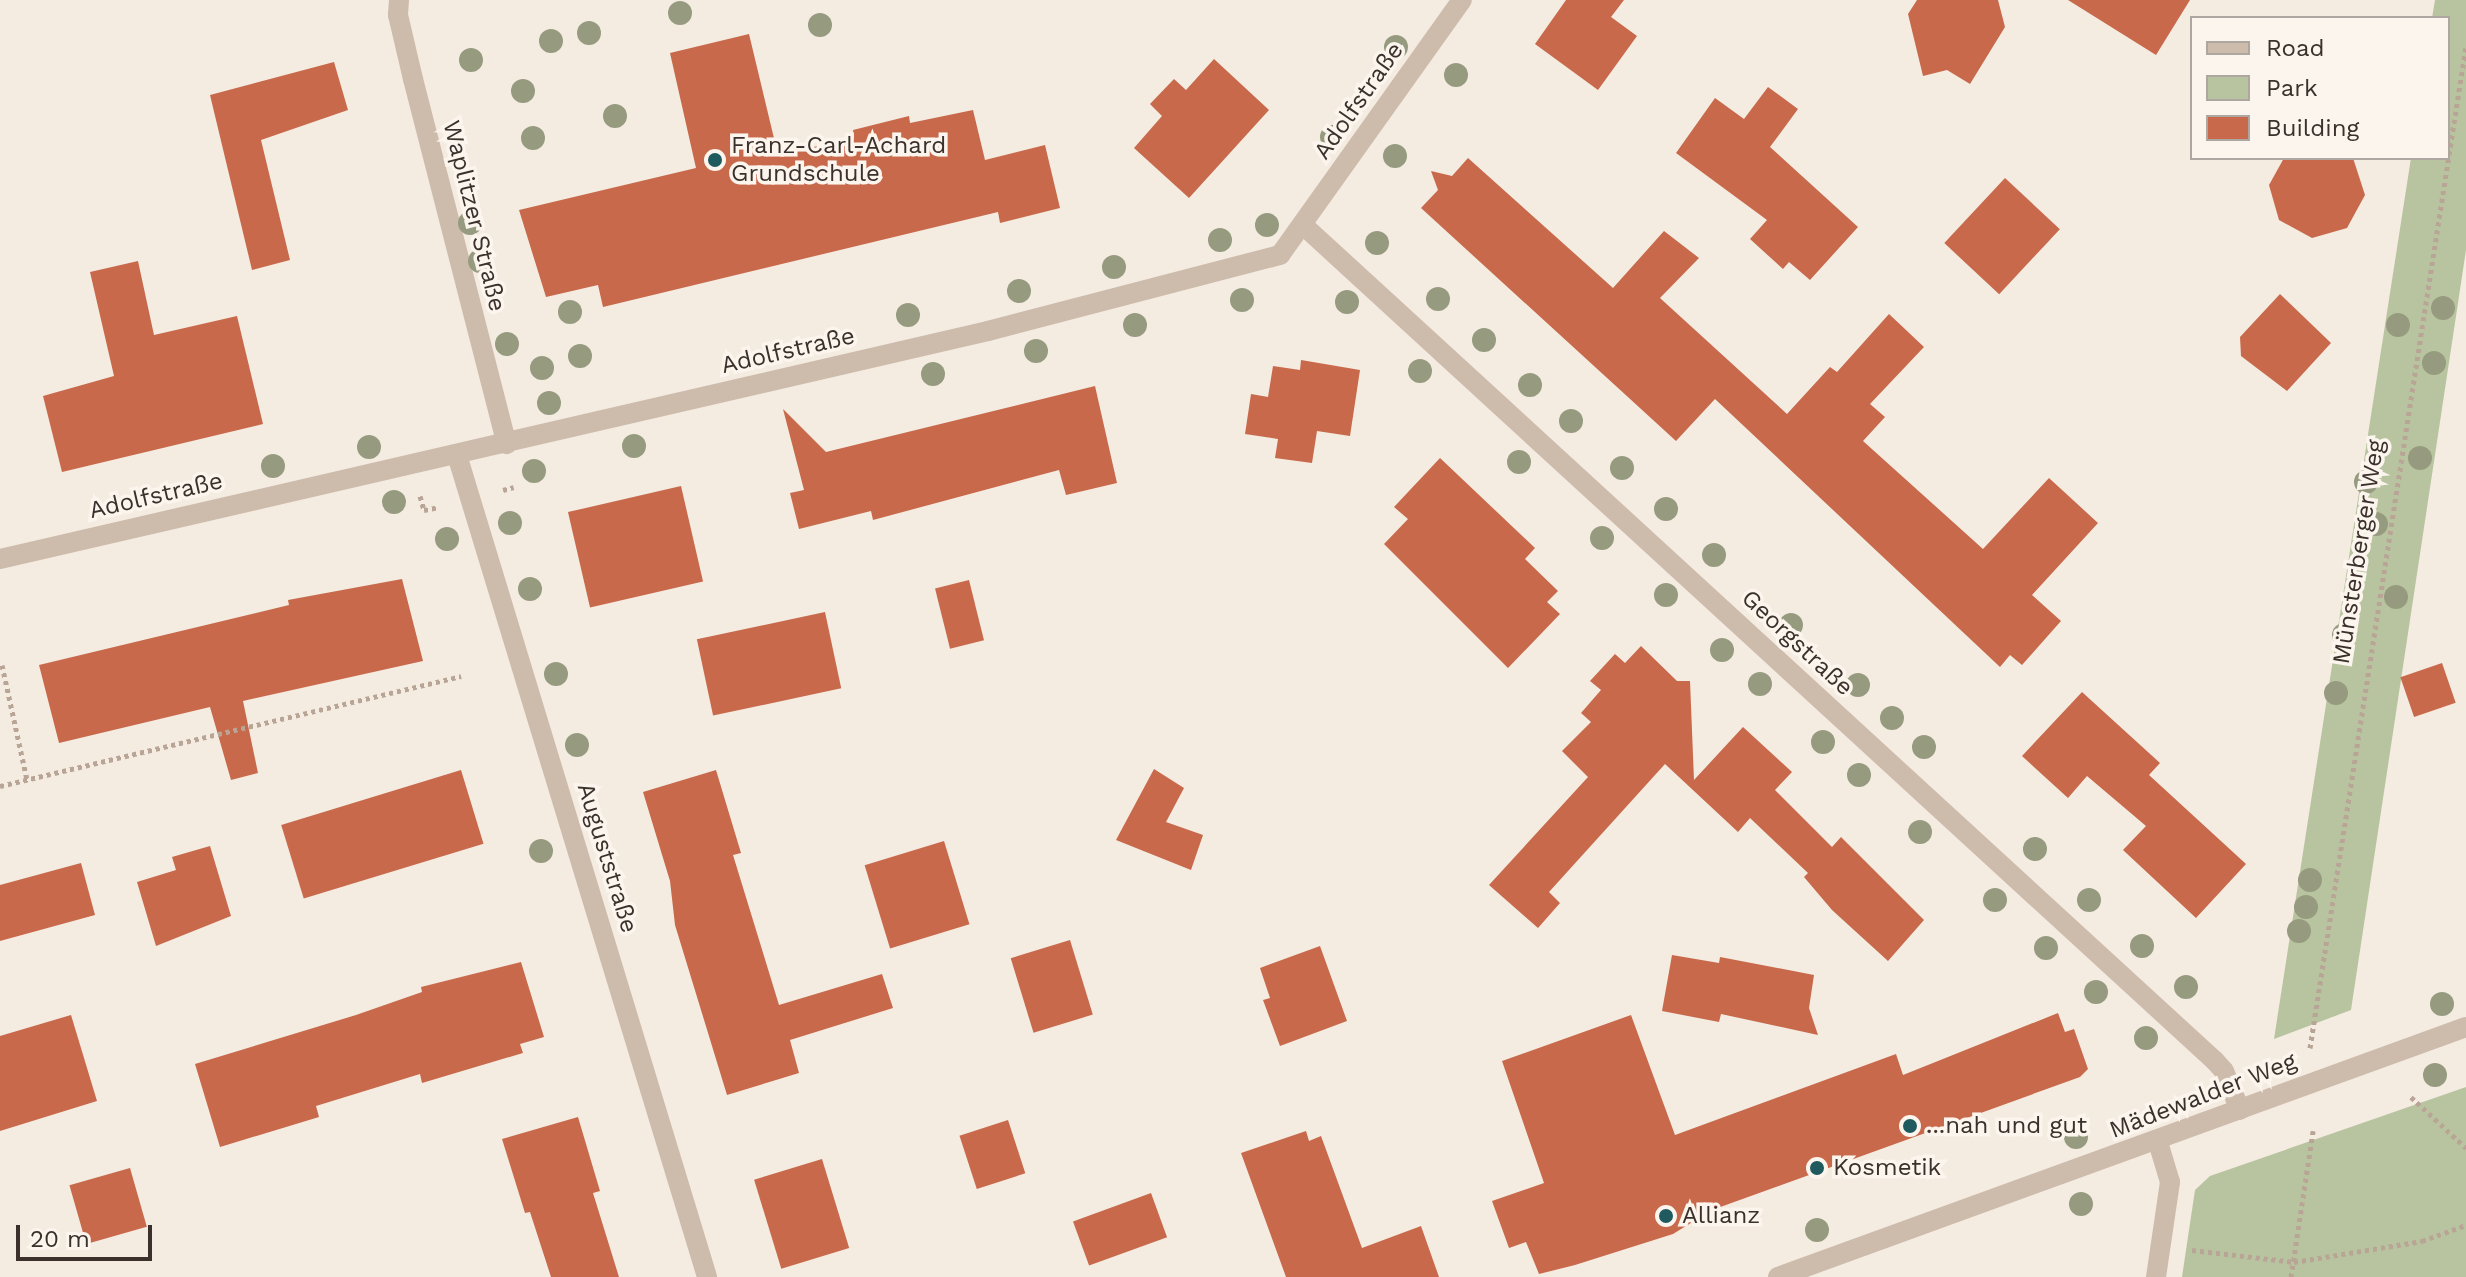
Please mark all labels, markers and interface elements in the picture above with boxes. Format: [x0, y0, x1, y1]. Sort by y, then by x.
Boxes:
legend [2190, 16, 2450, 160]
text: Road [2266, 34, 2325, 62]
street label: Adolfstraße [1308, 37, 1410, 165]
text: Park [2266, 74, 2318, 102]
text: Building [2266, 114, 2359, 142]
street label: Waplitzer Straße [436, 117, 512, 315]
place label: Franz-Carl-Achard Grundschule [731, 132, 946, 188]
marker: Franz-Carl-Achard Grundschule [706, 151, 724, 169]
street label: Adolfstraße [718, 322, 858, 380]
street label: Münsterberger Weg [2327, 437, 2391, 667]
street label: Adolfstraße [86, 467, 226, 525]
street label: Georgstraße [1735, 584, 1859, 702]
street label: Auguststraße [571, 780, 643, 936]
street label: Mädewalder Weg [2105, 1047, 2301, 1145]
place label: ...nah und gut [1926, 1112, 2087, 1140]
marker: ...nah und gut [1901, 1117, 1919, 1135]
place label: Kosmetik [1833, 1154, 1941, 1182]
marker: Kosmetik [1808, 1159, 1826, 1177]
place label: Allianz [1682, 1202, 1760, 1230]
marker: Allianz [1657, 1207, 1675, 1225]
scale bar [20, 1209, 156, 1259]
text: 20 m [30, 1225, 90, 1253]

